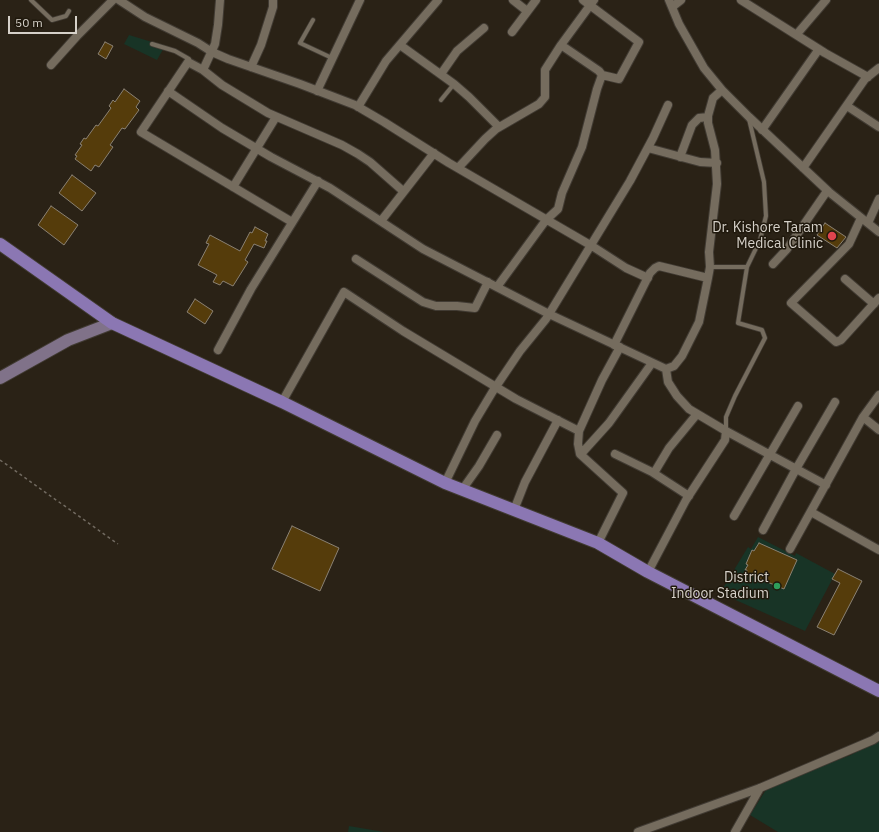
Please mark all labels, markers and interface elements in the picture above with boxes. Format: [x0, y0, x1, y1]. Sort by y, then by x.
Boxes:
scale bar [10, 8, 79, 34]
text: 50 m [15, 15, 43, 30]
place label: Dr. Kishore Taram Medical Clinic [712, 220, 823, 252]
marker: Dr. Kishore Taram Medical Clinic [826, 230, 838, 242]
place label: District Indoor Stadium [671, 570, 769, 602]
marker: District Indoor Stadium [772, 581, 782, 591]

